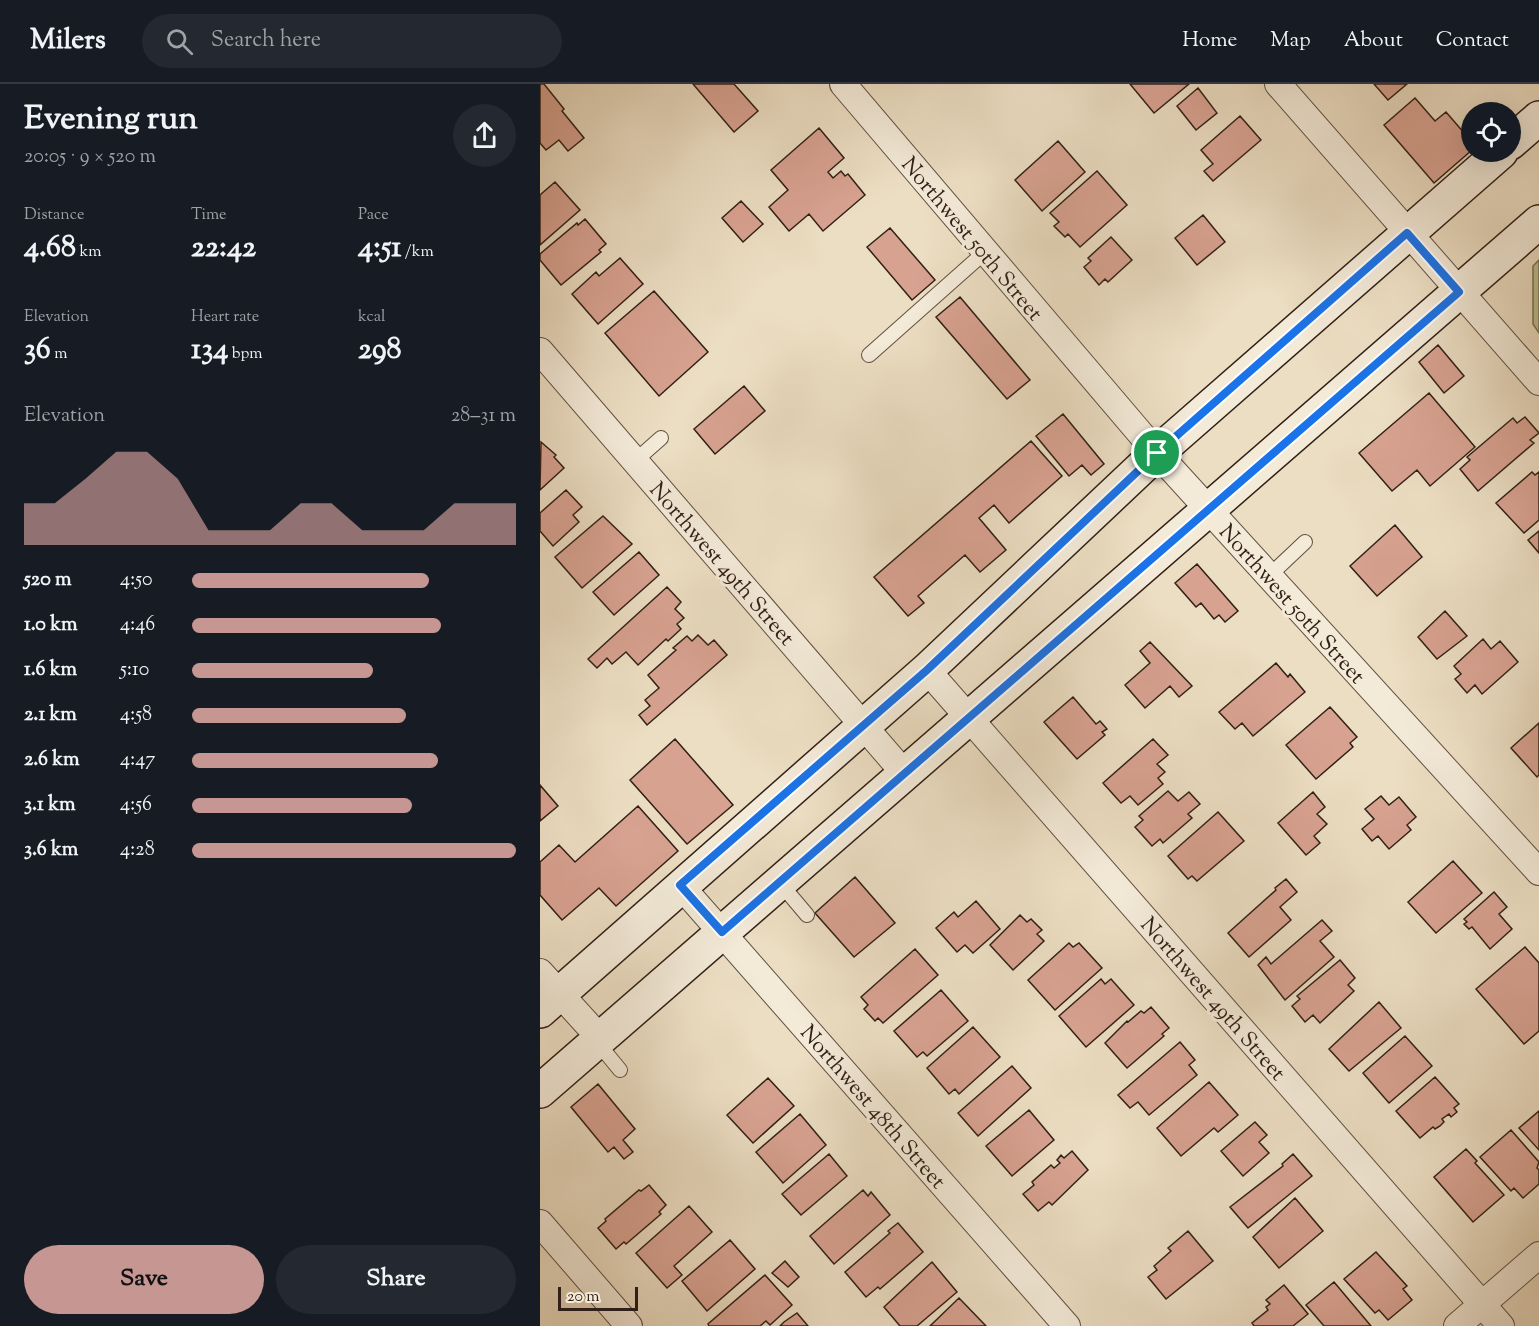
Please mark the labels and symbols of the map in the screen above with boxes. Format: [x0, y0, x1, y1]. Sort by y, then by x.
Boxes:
street label: Northwest 50th Street [892, 151, 1049, 329]
pin [1131, 427, 1182, 478]
street label: Northwest 49th Street [640, 476, 801, 654]
street label: Northwest 50th Street [1210, 518, 1372, 692]
street label: Northwest 49th Street [1131, 911, 1292, 1089]
street label: Northwest 48th Street [791, 1019, 953, 1198]
scale bar [558, 1284, 638, 1312]

